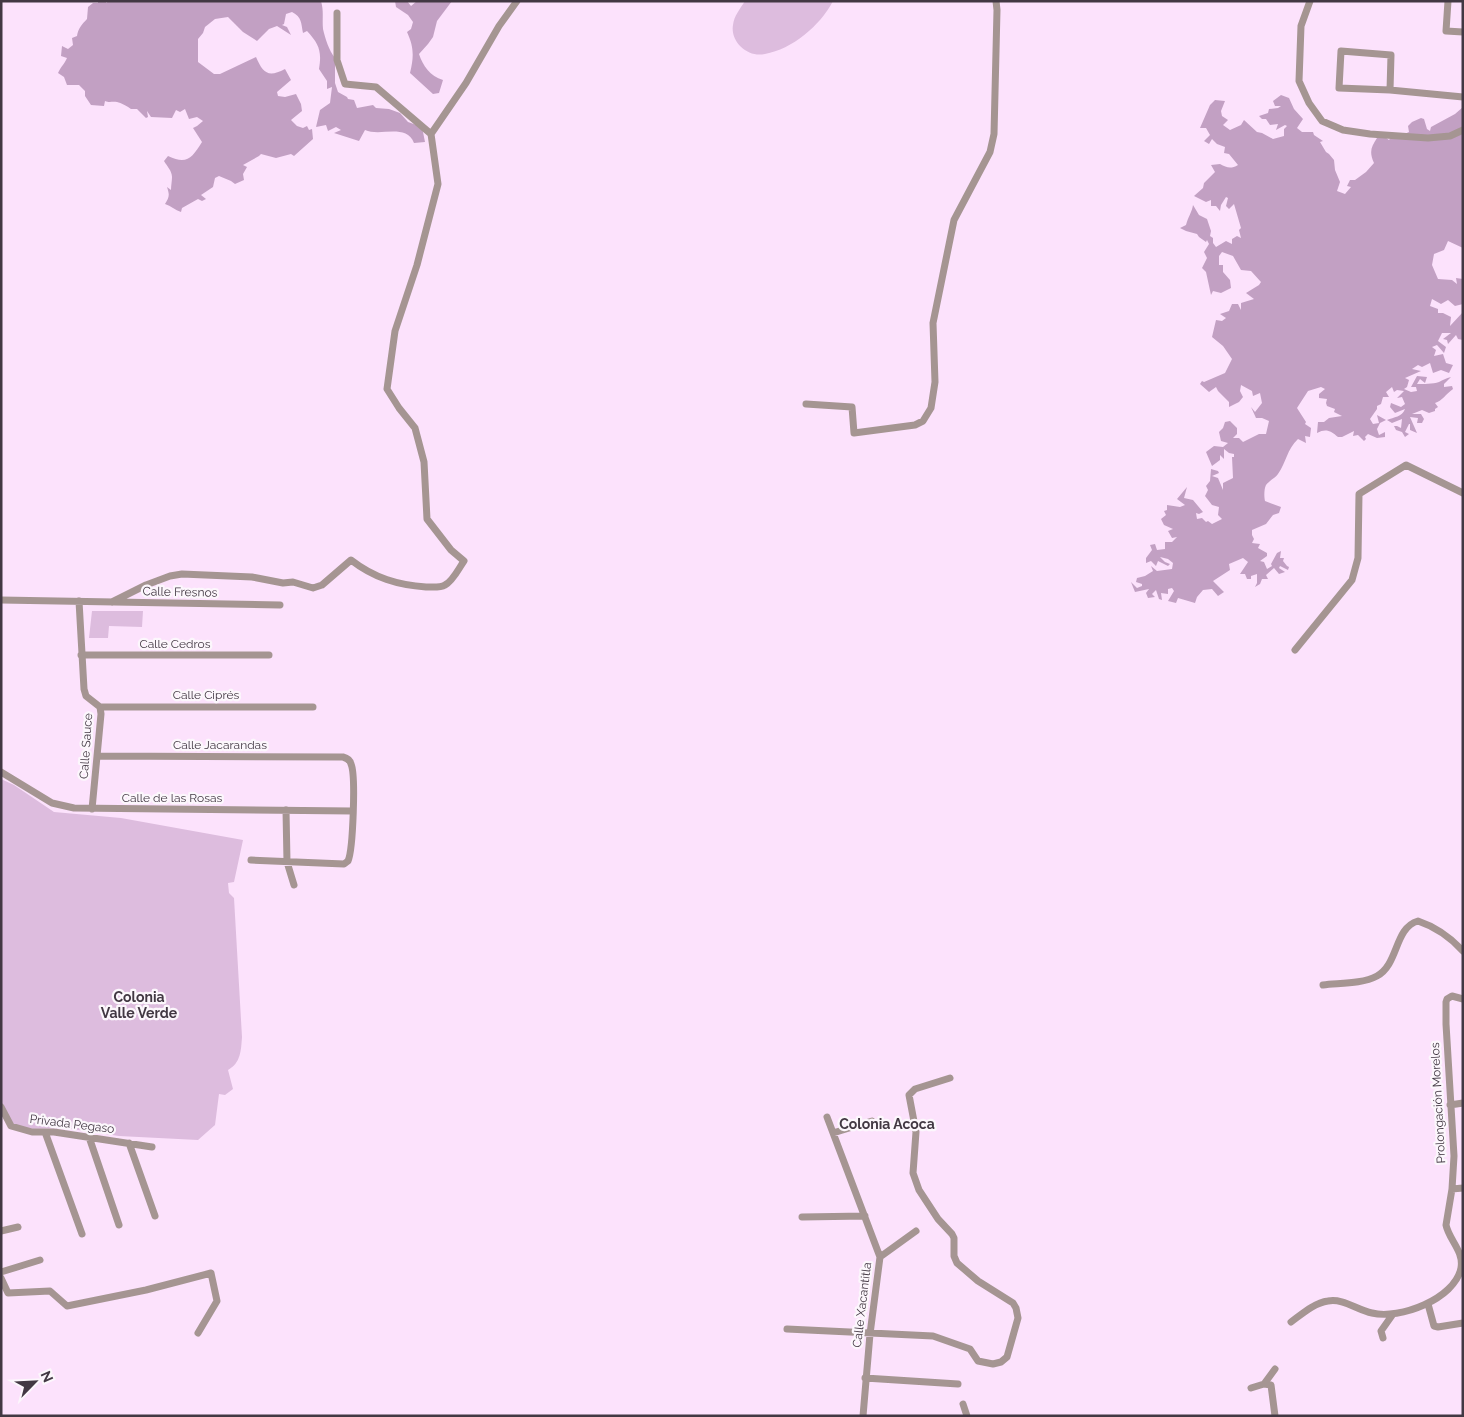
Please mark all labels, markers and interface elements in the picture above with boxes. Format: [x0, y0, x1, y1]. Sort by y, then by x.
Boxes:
street label: Calle Fresnos [142, 584, 218, 600]
street label: Calle Cedros [139, 637, 211, 651]
street label: Calle Ciprés [173, 688, 239, 702]
street label: Calle Sauce [77, 713, 95, 779]
street label: Calle Jacarandas [173, 738, 267, 752]
street label: Calle de las Rosas [122, 791, 222, 805]
district label: Colonia Valle Verde [101, 989, 178, 1021]
street label: Prolongación Morelos [1428, 1042, 1448, 1164]
street label: Privada Pegaso [29, 1112, 115, 1136]
district label: Colonia Acoca [839, 1116, 935, 1132]
street label: Calle Xacantitla [850, 1262, 874, 1348]
north arrow [10, 1357, 60, 1407]
text: N [37, 1369, 56, 1385]

